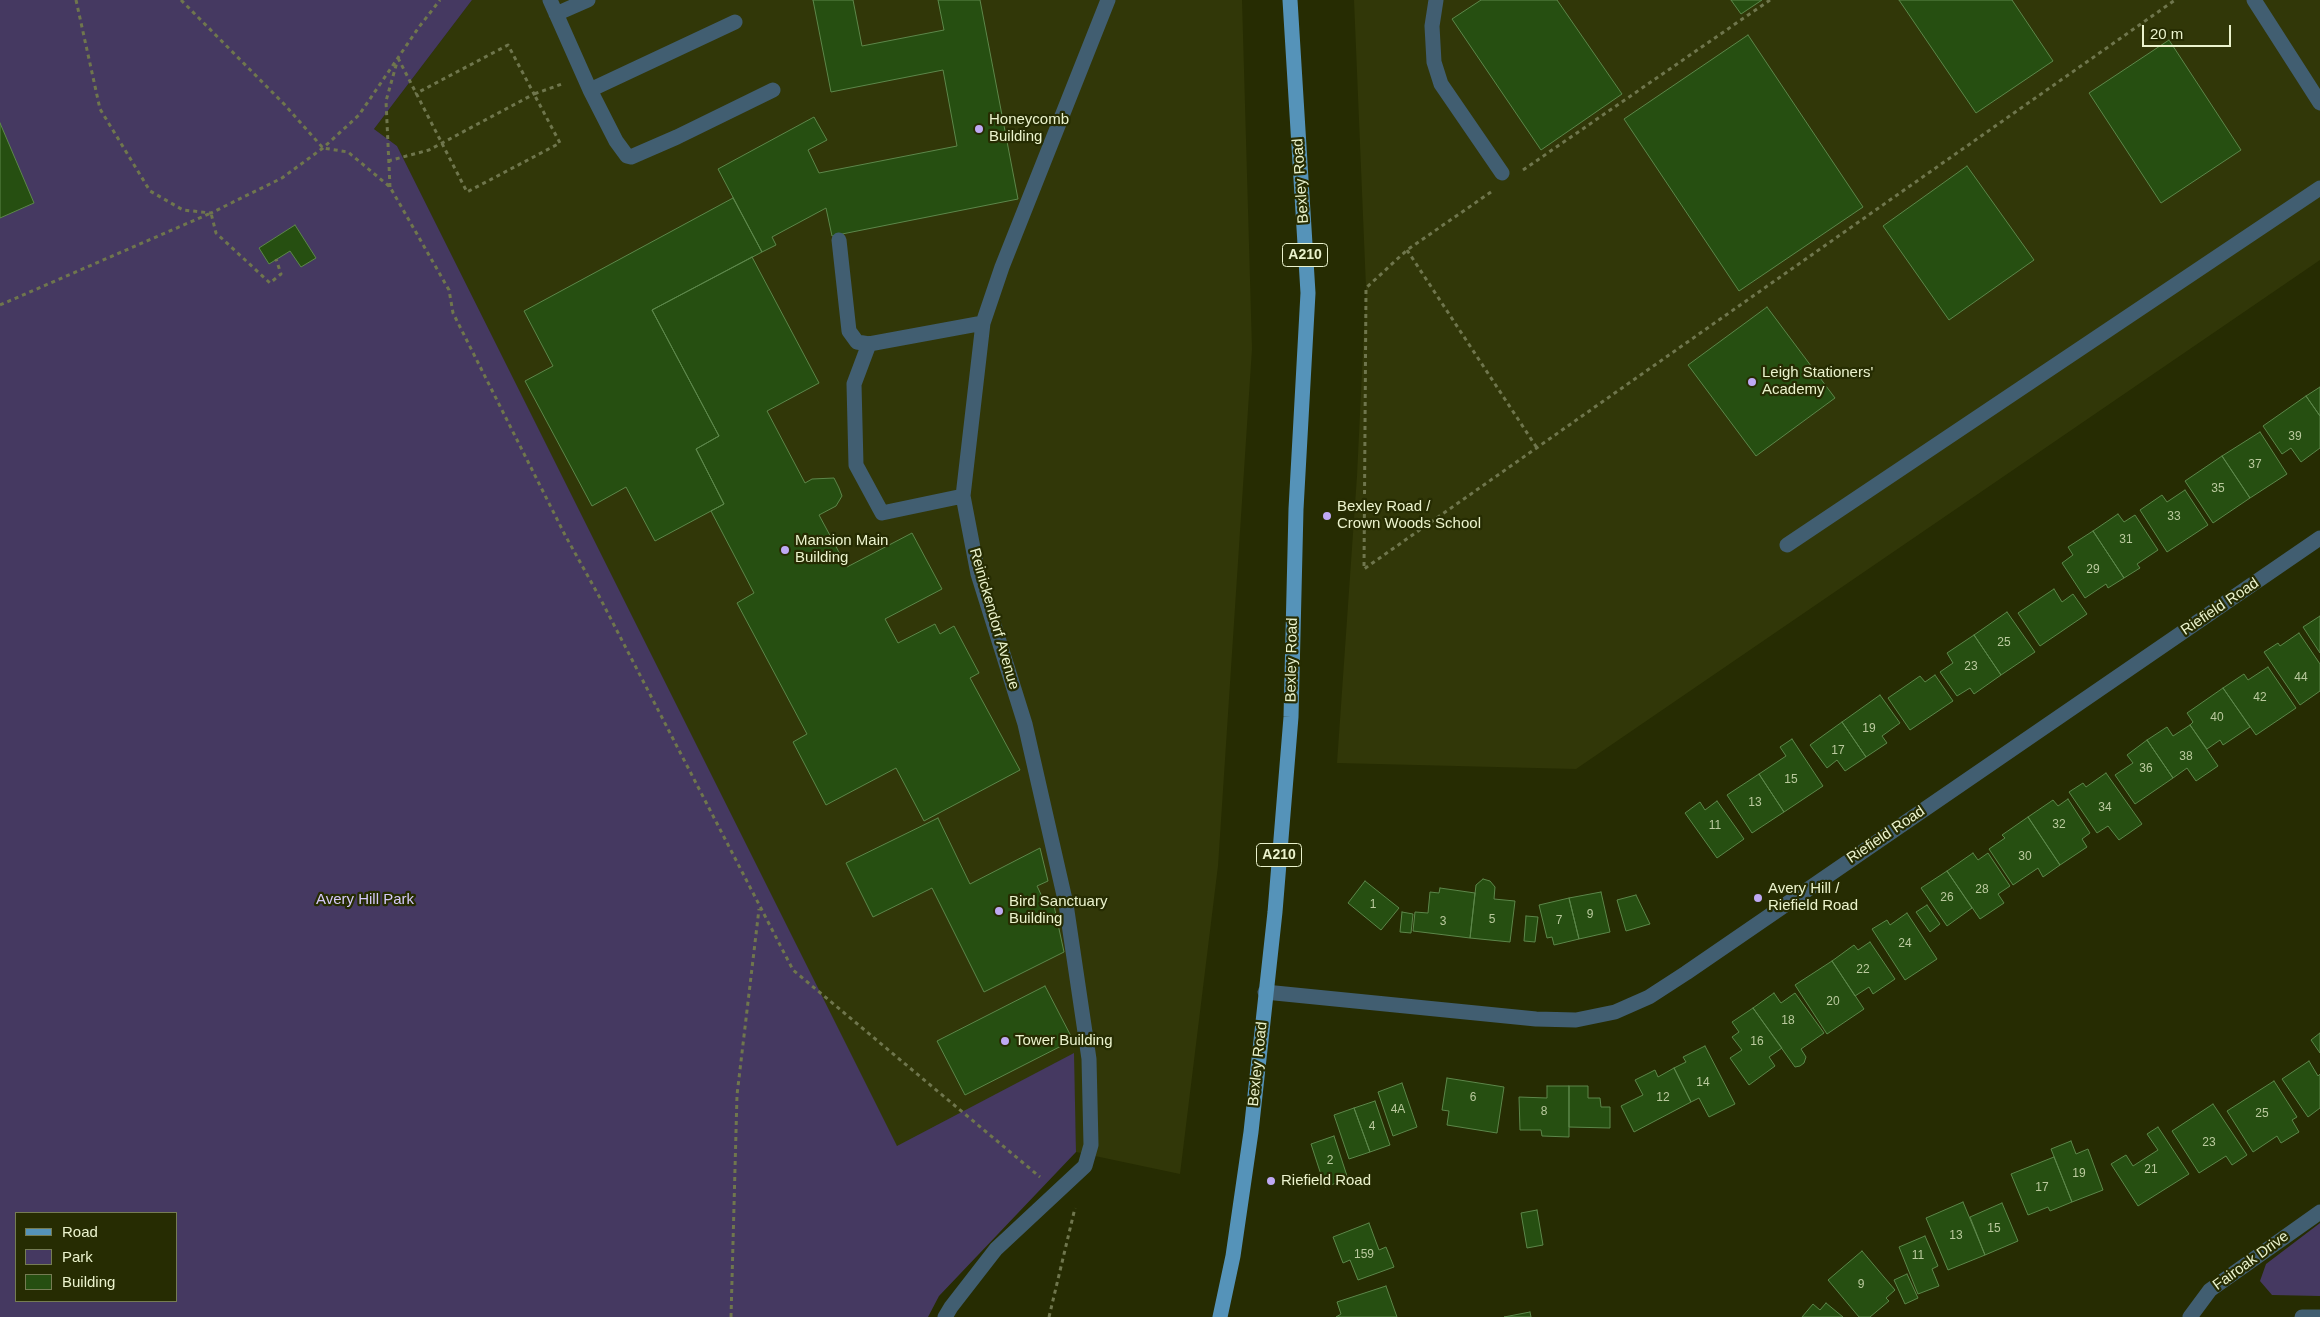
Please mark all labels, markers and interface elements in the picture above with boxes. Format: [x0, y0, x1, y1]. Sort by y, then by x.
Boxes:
scale bar [2145, 15, 2234, 47]
text: 20 m [2150, 25, 2183, 42]
place label: Honeycomb Building [989, 111, 1069, 146]
marker: Honeycomb Building [973, 123, 985, 135]
street label: Bexley Road [1289, 138, 1313, 224]
road number: A210 [1282, 244, 1328, 266]
place label: Leigh Stationers' Academy [1762, 364, 1873, 399]
marker: Leigh Stationers' Academy [1746, 376, 1758, 388]
house number: 39 [2288, 430, 2302, 444]
house number: 37 [2248, 458, 2262, 472]
house number: 35 [2211, 482, 2225, 496]
place label: Bexley Road / Crown Woods School [1337, 498, 1481, 533]
marker: Bexley Road / Crown Woods School [1321, 510, 1333, 522]
house number: 33 [2167, 510, 2181, 524]
place label: Mansion Main Building [795, 532, 888, 567]
house number: 31 [2119, 533, 2133, 547]
marker: Mansion Main Building [779, 544, 791, 556]
street label: Reinickendorf Avenue [965, 546, 1023, 692]
house number: 29 [2086, 563, 2100, 577]
street label: Riefield Road [2178, 574, 2262, 640]
street label: Bexley Road [1282, 617, 1302, 703]
house number: 25 [1997, 636, 2011, 650]
house number: 23 [1964, 660, 1978, 674]
house number: 44 [2294, 671, 2308, 685]
house number: 42 [2253, 691, 2267, 705]
house number: 40 [2210, 711, 2224, 725]
house number: 19 [1862, 722, 1876, 736]
house number: 17 [1831, 744, 1845, 758]
house number: 38 [2179, 750, 2193, 764]
house number: 36 [2139, 762, 2153, 776]
house number: 15 [1784, 773, 1798, 787]
house number: 13 [1748, 796, 1762, 810]
house number: 34 [2098, 801, 2112, 815]
street label: Riefield Road [1844, 802, 1928, 868]
house number: 32 [2052, 818, 2066, 832]
house number: 11 [1709, 819, 1721, 833]
road number: A210 [1256, 844, 1302, 866]
house number: 30 [2018, 850, 2032, 864]
place label: Avery Hill / Riefield Road [1768, 880, 1858, 915]
house number: 28 [1975, 883, 1989, 897]
park label: Avery Hill Park [316, 891, 414, 909]
house number: 26 [1940, 891, 1954, 905]
marker: Avery Hill / Riefield Road [1752, 892, 1764, 904]
place label: Bird Sanctuary Building [1009, 893, 1107, 928]
house number: 1 [1370, 898, 1376, 912]
marker: Bird Sanctuary Building [993, 905, 1005, 917]
house number: 9 [1587, 908, 1593, 922]
house number: 5 [1489, 913, 1495, 927]
house number: 7 [1556, 914, 1562, 928]
house number: 3 [1440, 915, 1446, 929]
house number: 24 [1898, 937, 1912, 951]
house number: 22 [1856, 963, 1870, 977]
house number: 20 [1826, 995, 1840, 1009]
house number: 18 [1781, 1014, 1795, 1028]
street label: Bexley Road [1245, 1021, 1271, 1107]
place label: Tower Building [1015, 1032, 1113, 1050]
marker: Tower Building [999, 1035, 1011, 1047]
house number: 16 [1750, 1035, 1764, 1049]
house number: 14 [1696, 1076, 1710, 1090]
house number: 6 [1470, 1091, 1476, 1105]
house number: 12 [1656, 1091, 1670, 1105]
house number: 4A [1391, 1103, 1405, 1117]
house number: 8 [1541, 1105, 1547, 1119]
house number: 25 [2255, 1107, 2269, 1121]
house number: 4 [1369, 1120, 1375, 1134]
house number: 23 [2202, 1136, 2216, 1150]
house number: 2 [1327, 1154, 1333, 1168]
house number: 21 [2144, 1163, 2158, 1177]
house number: 19 [2072, 1167, 2086, 1181]
place label: Riefield Road [1281, 1172, 1371, 1190]
marker: Riefield Road [1265, 1175, 1277, 1187]
house number: 17 [2035, 1181, 2049, 1195]
legend [15, 1212, 178, 1302]
house number: 15 [1987, 1222, 2001, 1236]
text: Road [62, 1223, 98, 1240]
street label: Fairoak Drive [2210, 1228, 2292, 1294]
house number: 13 [1949, 1229, 1963, 1243]
text: Park [62, 1248, 93, 1265]
house number: 159 [1354, 1248, 1374, 1262]
house number: 11 [1912, 1249, 1924, 1263]
text: Building [62, 1273, 115, 1290]
house number: 9 [1858, 1278, 1864, 1292]

